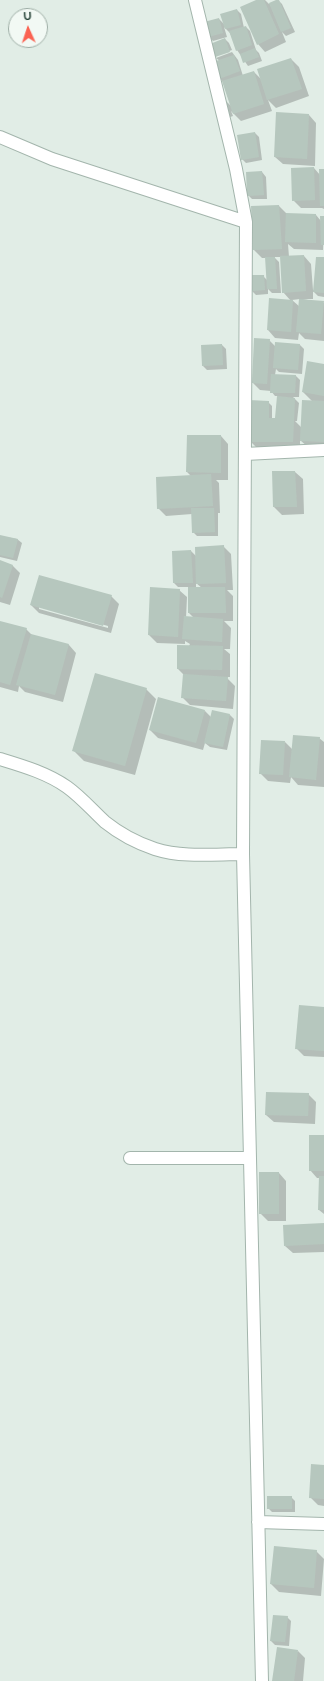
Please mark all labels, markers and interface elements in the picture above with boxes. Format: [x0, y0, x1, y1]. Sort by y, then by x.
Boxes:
north arrow [8, 8, 48, 48]
text: U [23, 10, 32, 23]

